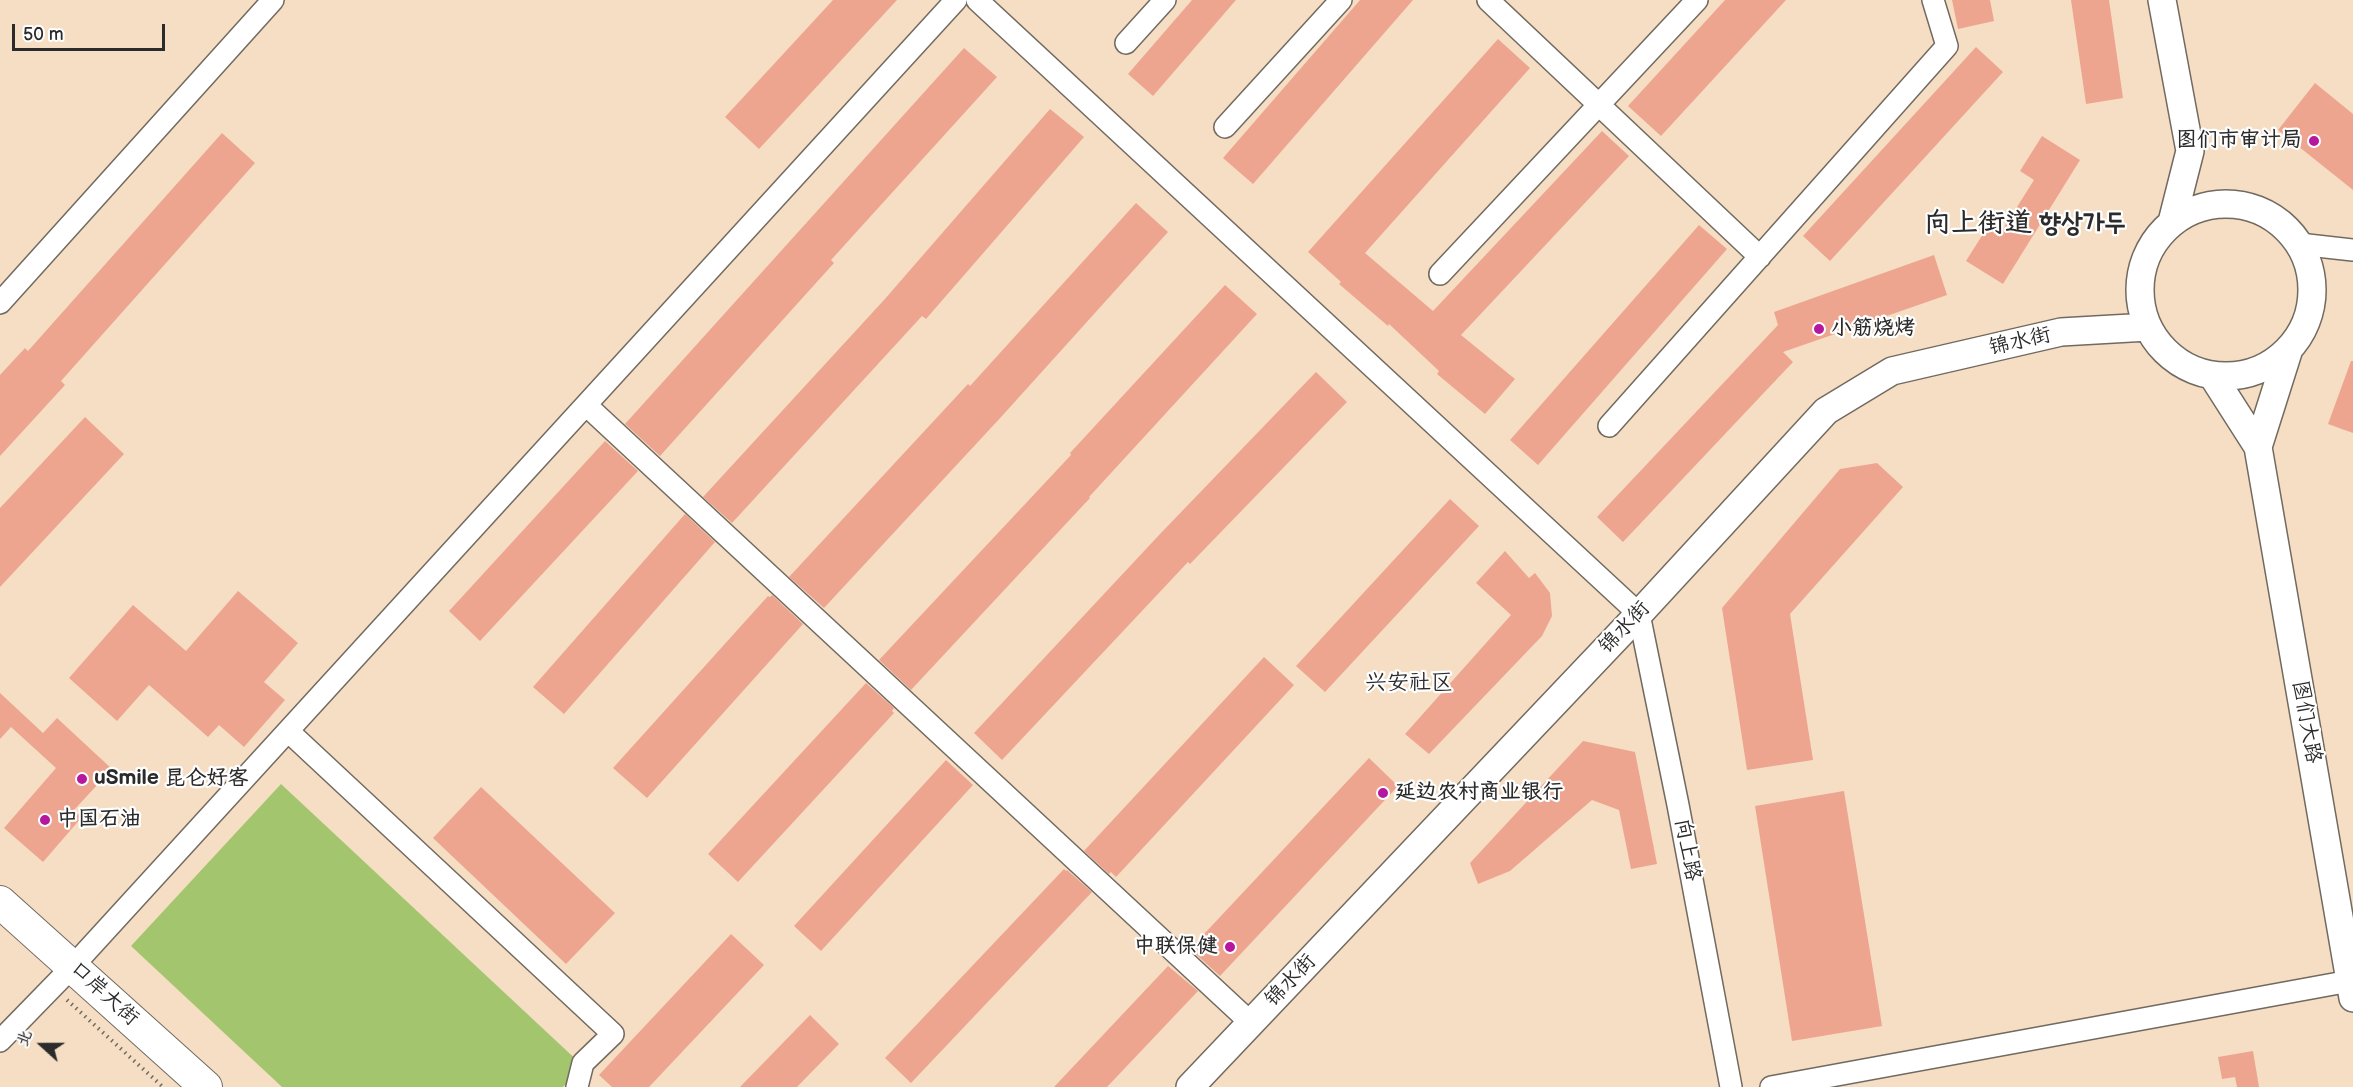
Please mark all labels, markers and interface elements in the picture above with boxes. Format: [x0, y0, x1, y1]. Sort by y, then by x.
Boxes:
scale bar [15, 12, 168, 50]
text: 50 m [23, 24, 64, 45]
place label: 图们市审计局 [2176, 128, 2302, 154]
marker: 图们市审计局 [2307, 134, 2321, 148]
district label: 向上街道 향상가두 [1924, 208, 2126, 240]
place label: 小筋烧烤 [1831, 316, 1915, 342]
marker: 小筋烧烤 [1812, 322, 1826, 336]
street label: 锦水街 [1986, 323, 2054, 361]
street label: 锦水街 [1594, 596, 1656, 660]
district label: 兴安社区 [1365, 670, 1453, 696]
street label: 图们大路 [2286, 678, 2326, 766]
place label: uSmile 昆仑好客 [94, 766, 249, 792]
marker: uSmile 昆仑好客 [75, 772, 89, 786]
place label: 延边农村商业银行 [1395, 780, 1563, 806]
marker: 延边农村商业银行 [1376, 786, 1390, 800]
place label: 中国石油 [57, 807, 141, 833]
marker: 中国石油 [38, 813, 52, 827]
street label: 向上路 [1669, 817, 1705, 883]
place label: 中联保健 [1134, 934, 1218, 960]
marker: 中联保健 [1223, 940, 1237, 954]
street label: 锦水街 [1260, 949, 1322, 1013]
street label: 口岸大街 [64, 957, 144, 1031]
north arrow [12, 1015, 72, 1075]
text: 北 [13, 1027, 36, 1049]

